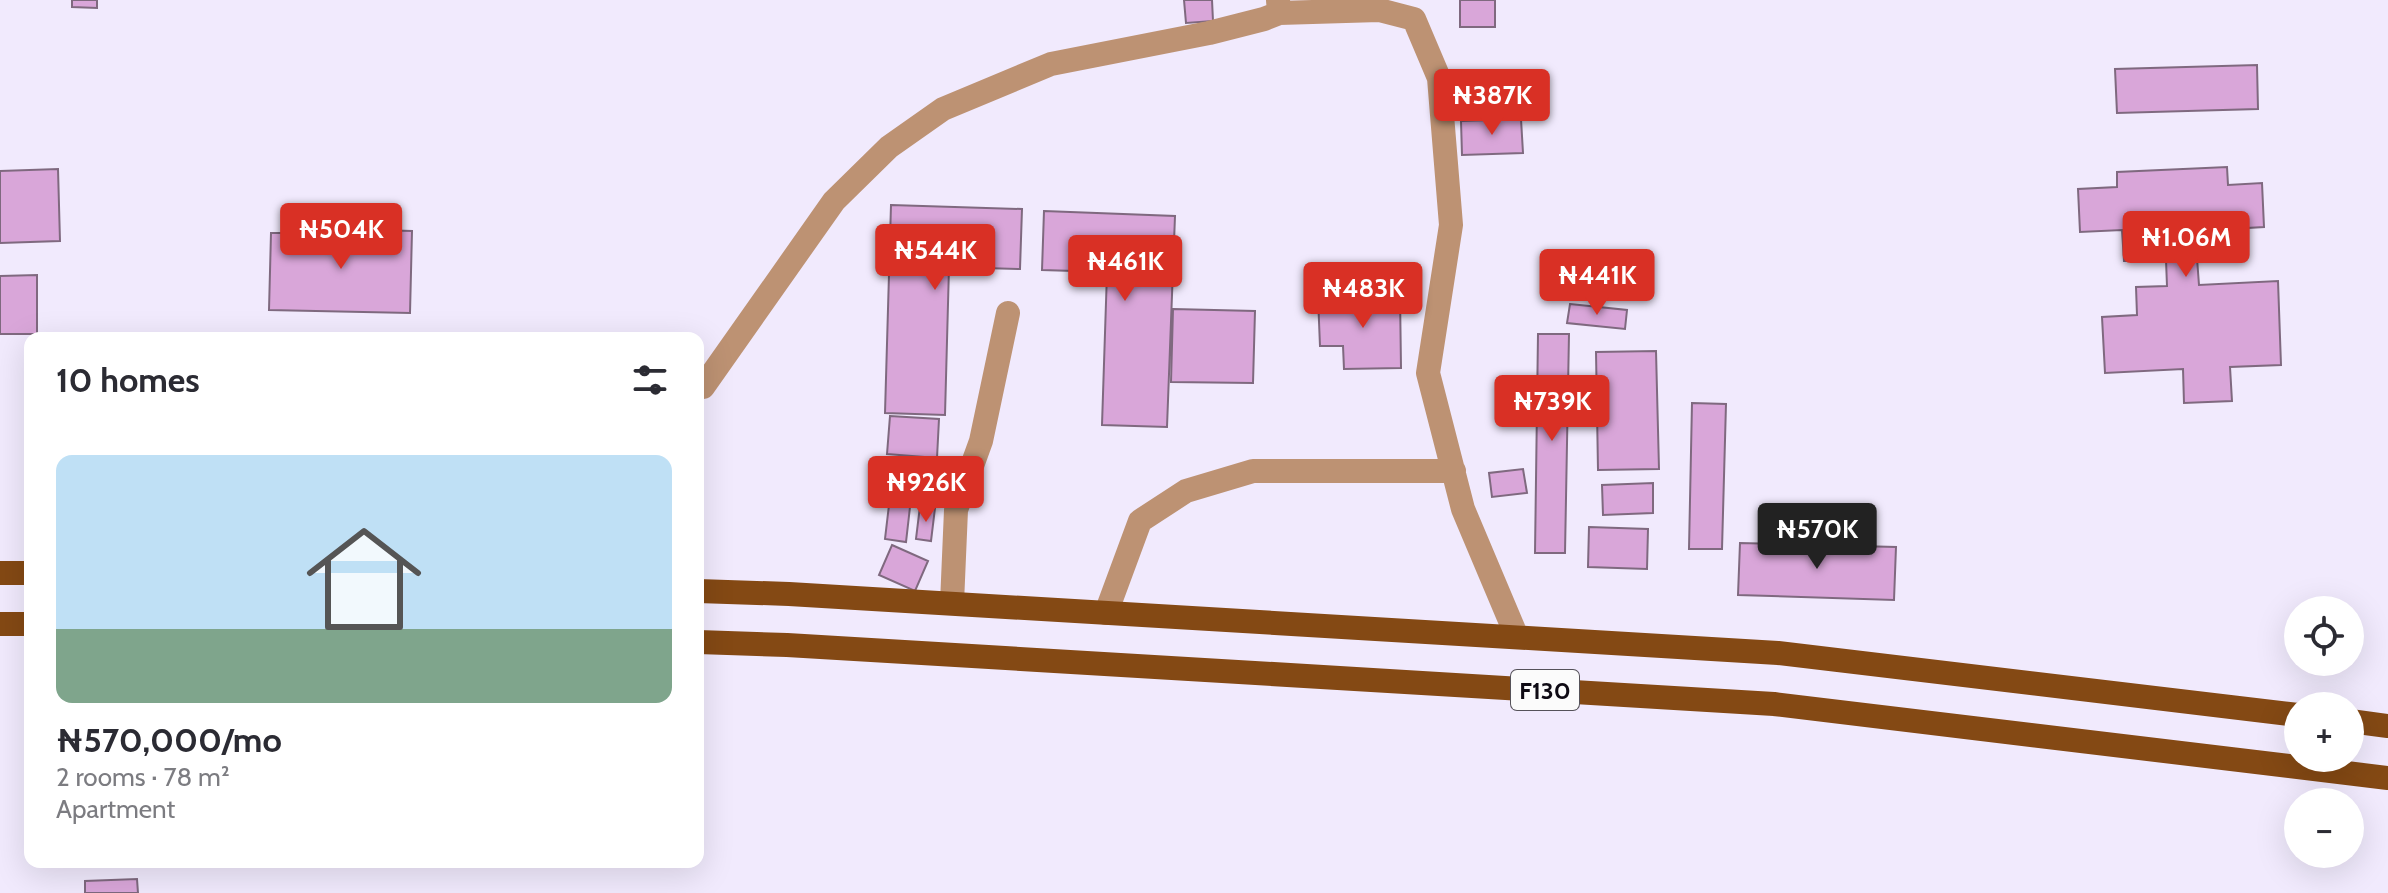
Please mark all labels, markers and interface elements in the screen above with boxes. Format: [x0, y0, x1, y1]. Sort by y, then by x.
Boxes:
pin: ₦387K [1436, 69, 1548, 137]
text: ₦387K [1452, 79, 1532, 111]
pin: ₦504K [285, 203, 397, 271]
pin: ₦1.06M [2121, 211, 2251, 279]
text: ₦504K [298, 213, 384, 245]
text: ₦1.06M [2141, 221, 2231, 253]
pin: ₦544K [879, 224, 991, 292]
text: ₦544K [893, 234, 977, 266]
pin: ₦461K [1069, 235, 1181, 303]
text: ₦461K [1086, 245, 1164, 277]
pin: ₦441K [1541, 249, 1653, 317]
text: ₦441K [1558, 259, 1636, 291]
pin: ₦483K [1307, 262, 1419, 330]
text: ₦483K [1321, 272, 1405, 304]
icon: filters [628, 358, 672, 402]
text: 10 homes [56, 359, 200, 401]
pin: ₦739K [1496, 375, 1608, 443]
text: ₦739K [1512, 385, 1592, 417]
pin: ₦926K [870, 456, 982, 524]
text: ₦926K [886, 466, 966, 498]
pin: ₦570K [1761, 503, 1873, 571]
icon: home [292, 507, 436, 651]
text: ₦570K [1776, 513, 1858, 545]
map controls [2284, 596, 2364, 868]
button: locate [2284, 596, 2364, 676]
road number: F130 [1511, 670, 1579, 710]
button: + [2284, 692, 2364, 772]
text: ₦570,000/mo [56, 719, 282, 761]
text: 2 rooms · 78 m² [56, 761, 230, 793]
button: − [2284, 788, 2364, 868]
text: Apartment [56, 793, 175, 825]

